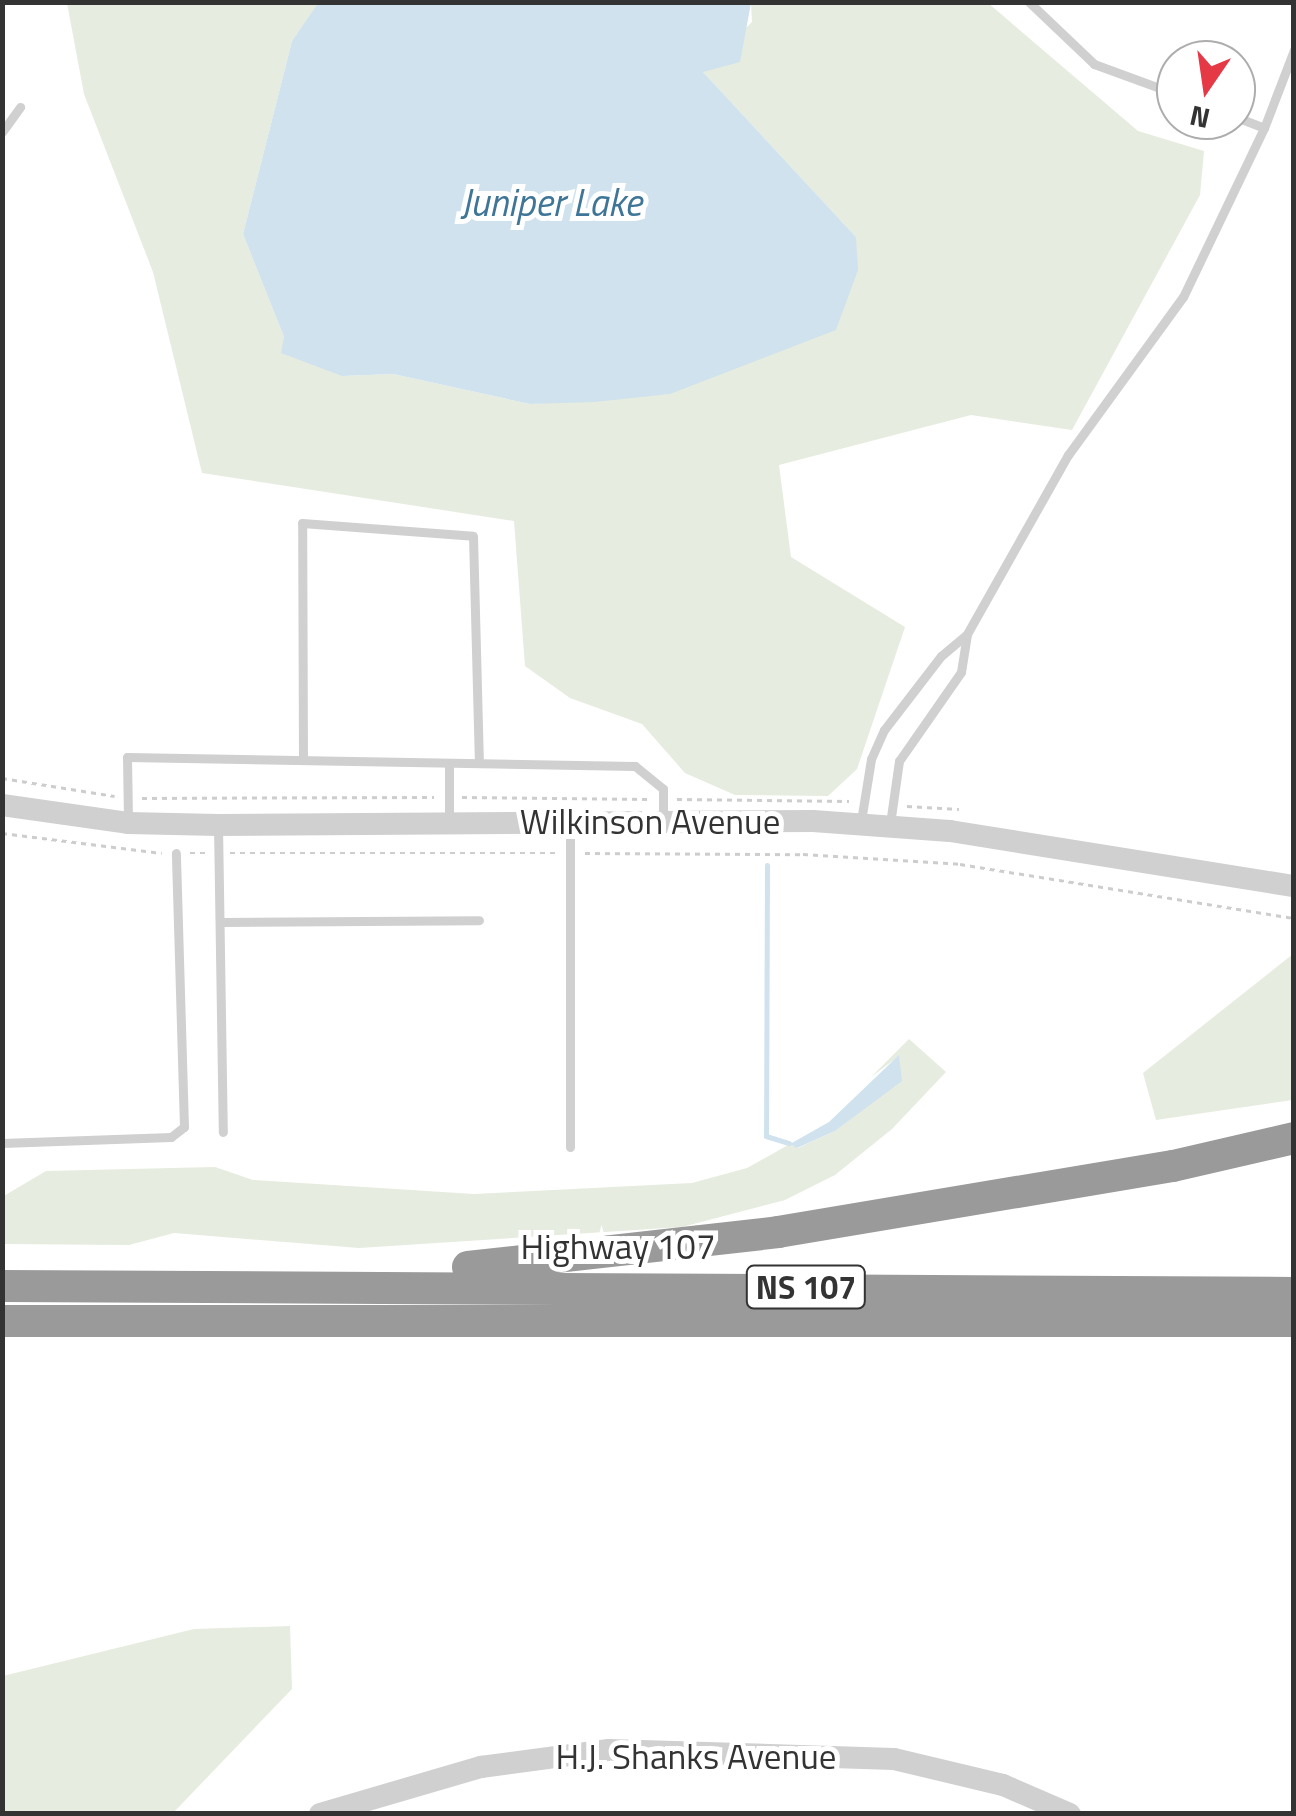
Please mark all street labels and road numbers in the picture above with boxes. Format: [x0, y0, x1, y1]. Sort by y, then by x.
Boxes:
street label: Wilkinson Avenue [520, 800, 780, 842]
street label: Highway 107 [520, 1225, 716, 1267]
road number: NS 107 [744, 1260, 868, 1314]
street label: H.J. Shanks Avenue [556, 1735, 836, 1777]

